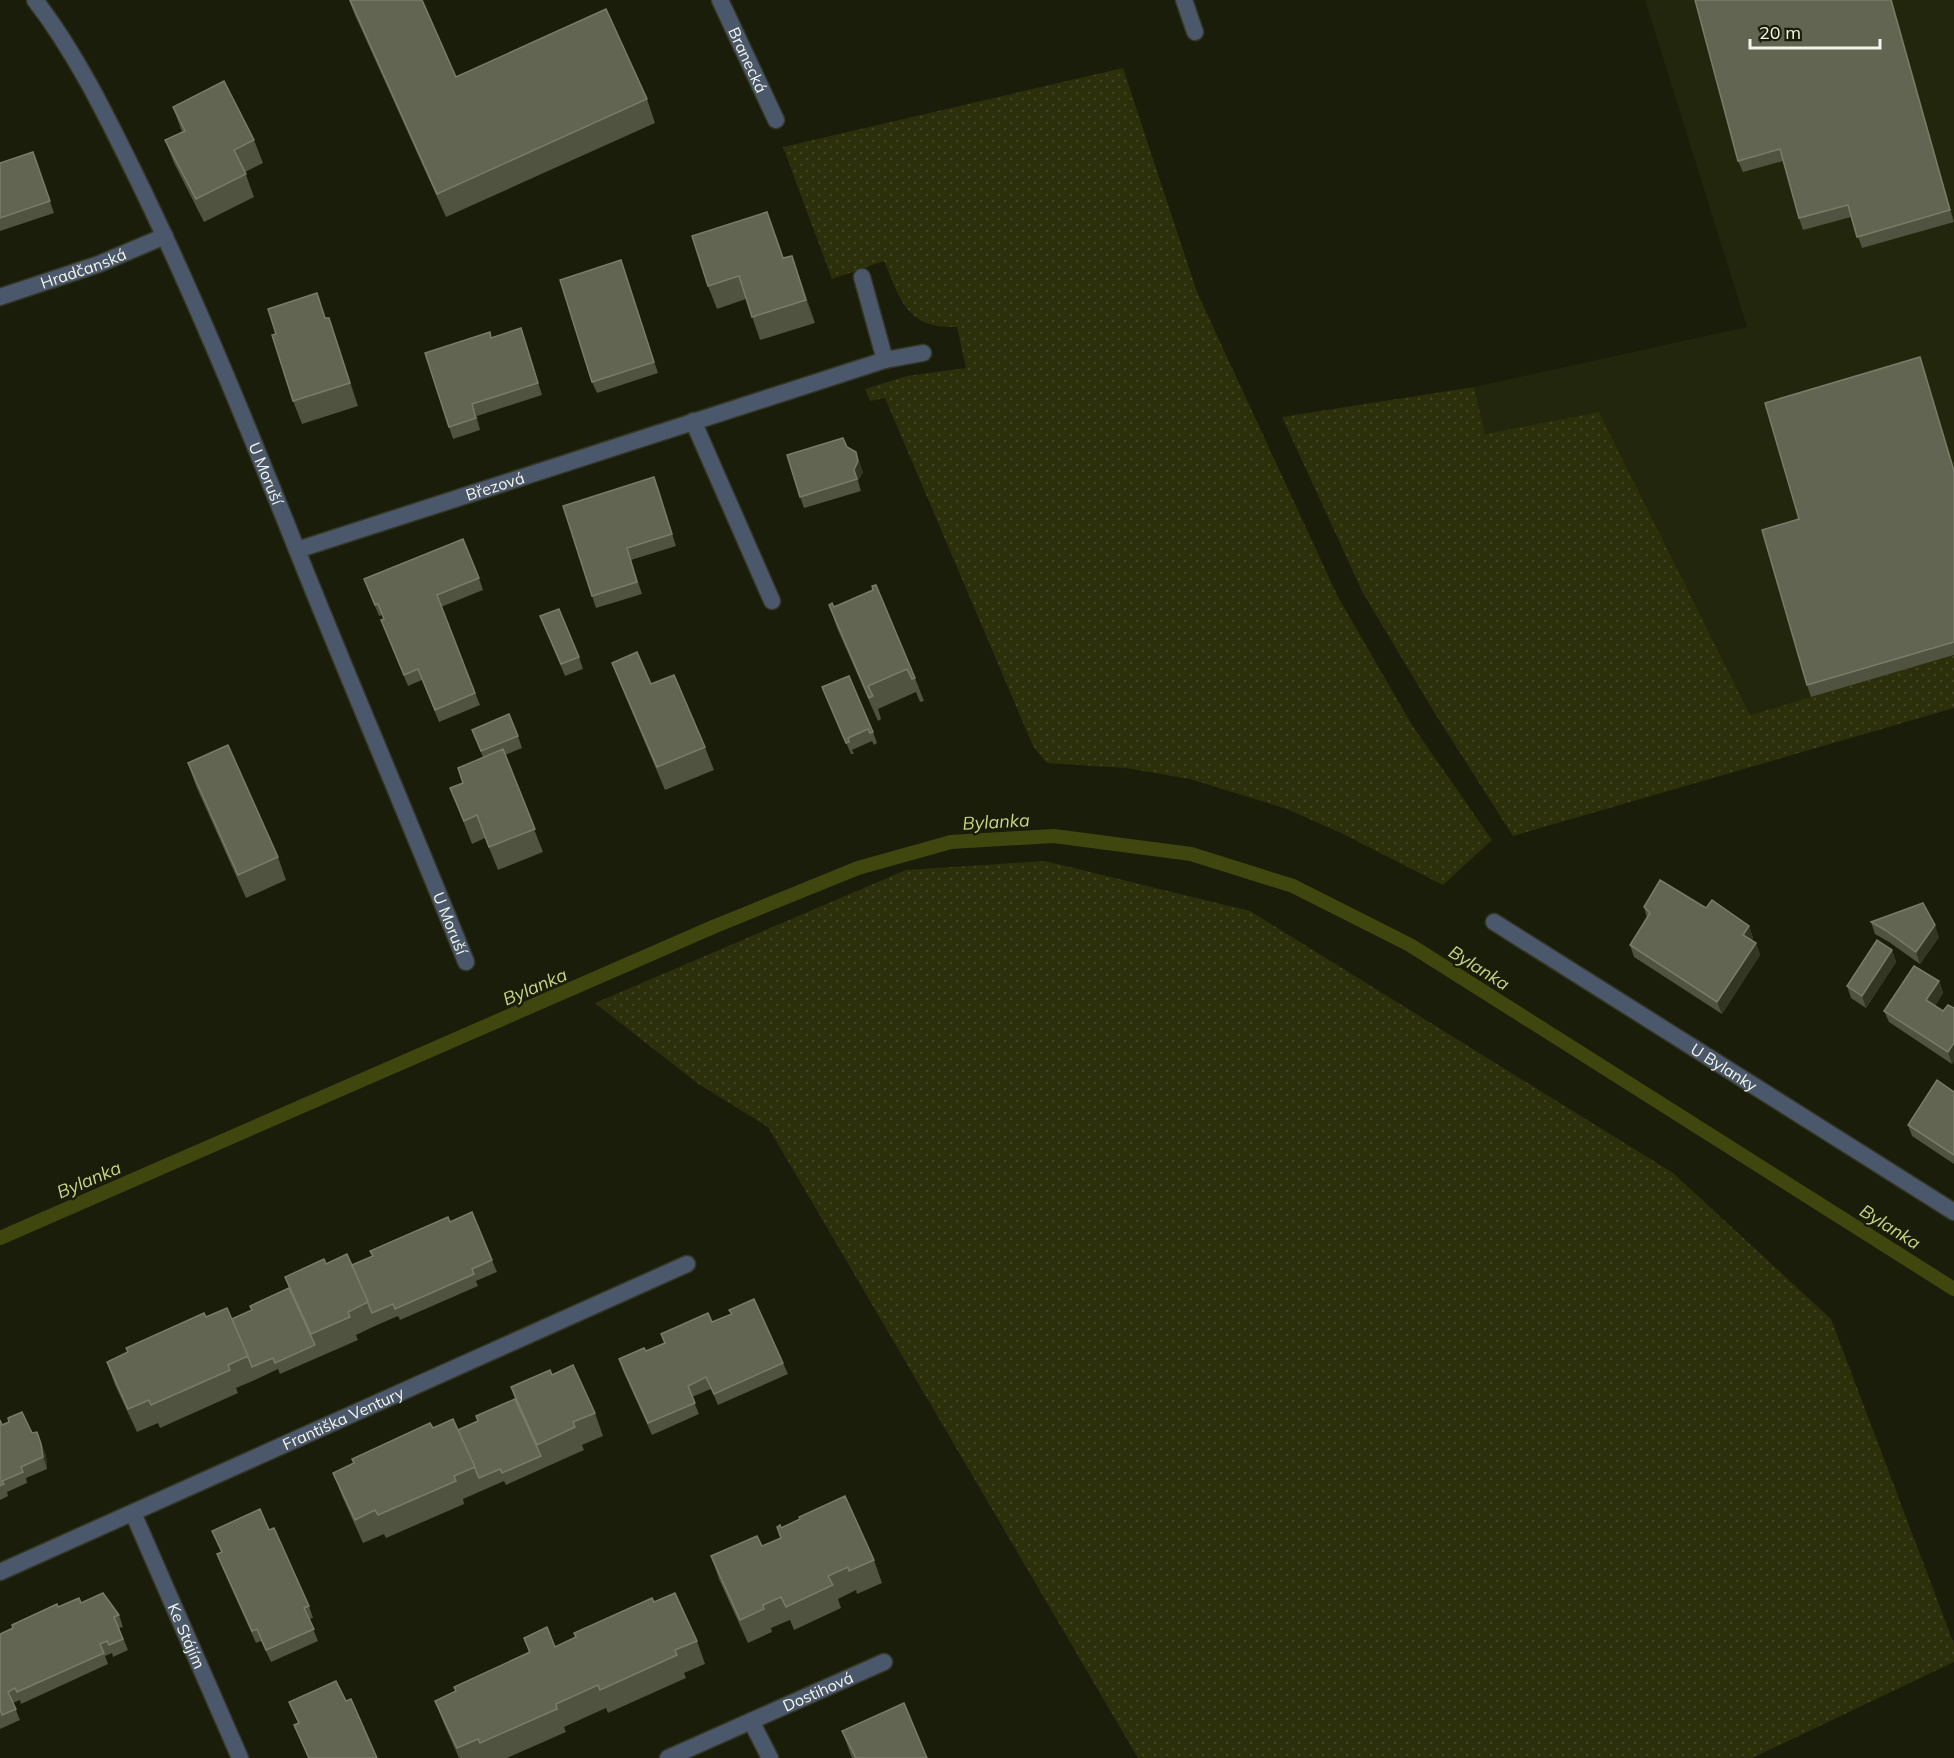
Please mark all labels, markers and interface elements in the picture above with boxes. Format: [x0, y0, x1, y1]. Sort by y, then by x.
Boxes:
scale bar [1750, 12, 1880, 50]
text: 20 m [1759, 21, 1801, 44]
street label: Branecká [724, 24, 772, 96]
street label: Hradčanská [38, 244, 129, 293]
street label: U Moruší [245, 439, 288, 509]
street label: Březová [463, 467, 527, 505]
water label: Bylanka [962, 808, 1030, 835]
street label: U Moruší [429, 889, 472, 958]
water label: Bylanka [1445, 940, 1514, 995]
water label: Bylanka [499, 963, 571, 1010]
street label: U Bylanky [1687, 1039, 1761, 1096]
water label: Bylanka [53, 1156, 125, 1203]
water label: Bylanka [1856, 1199, 1925, 1254]
street label: Františka Ventury [279, 1382, 407, 1454]
street label: Ke Stájím [164, 1600, 210, 1672]
street label: Dostihová [780, 1667, 856, 1716]

